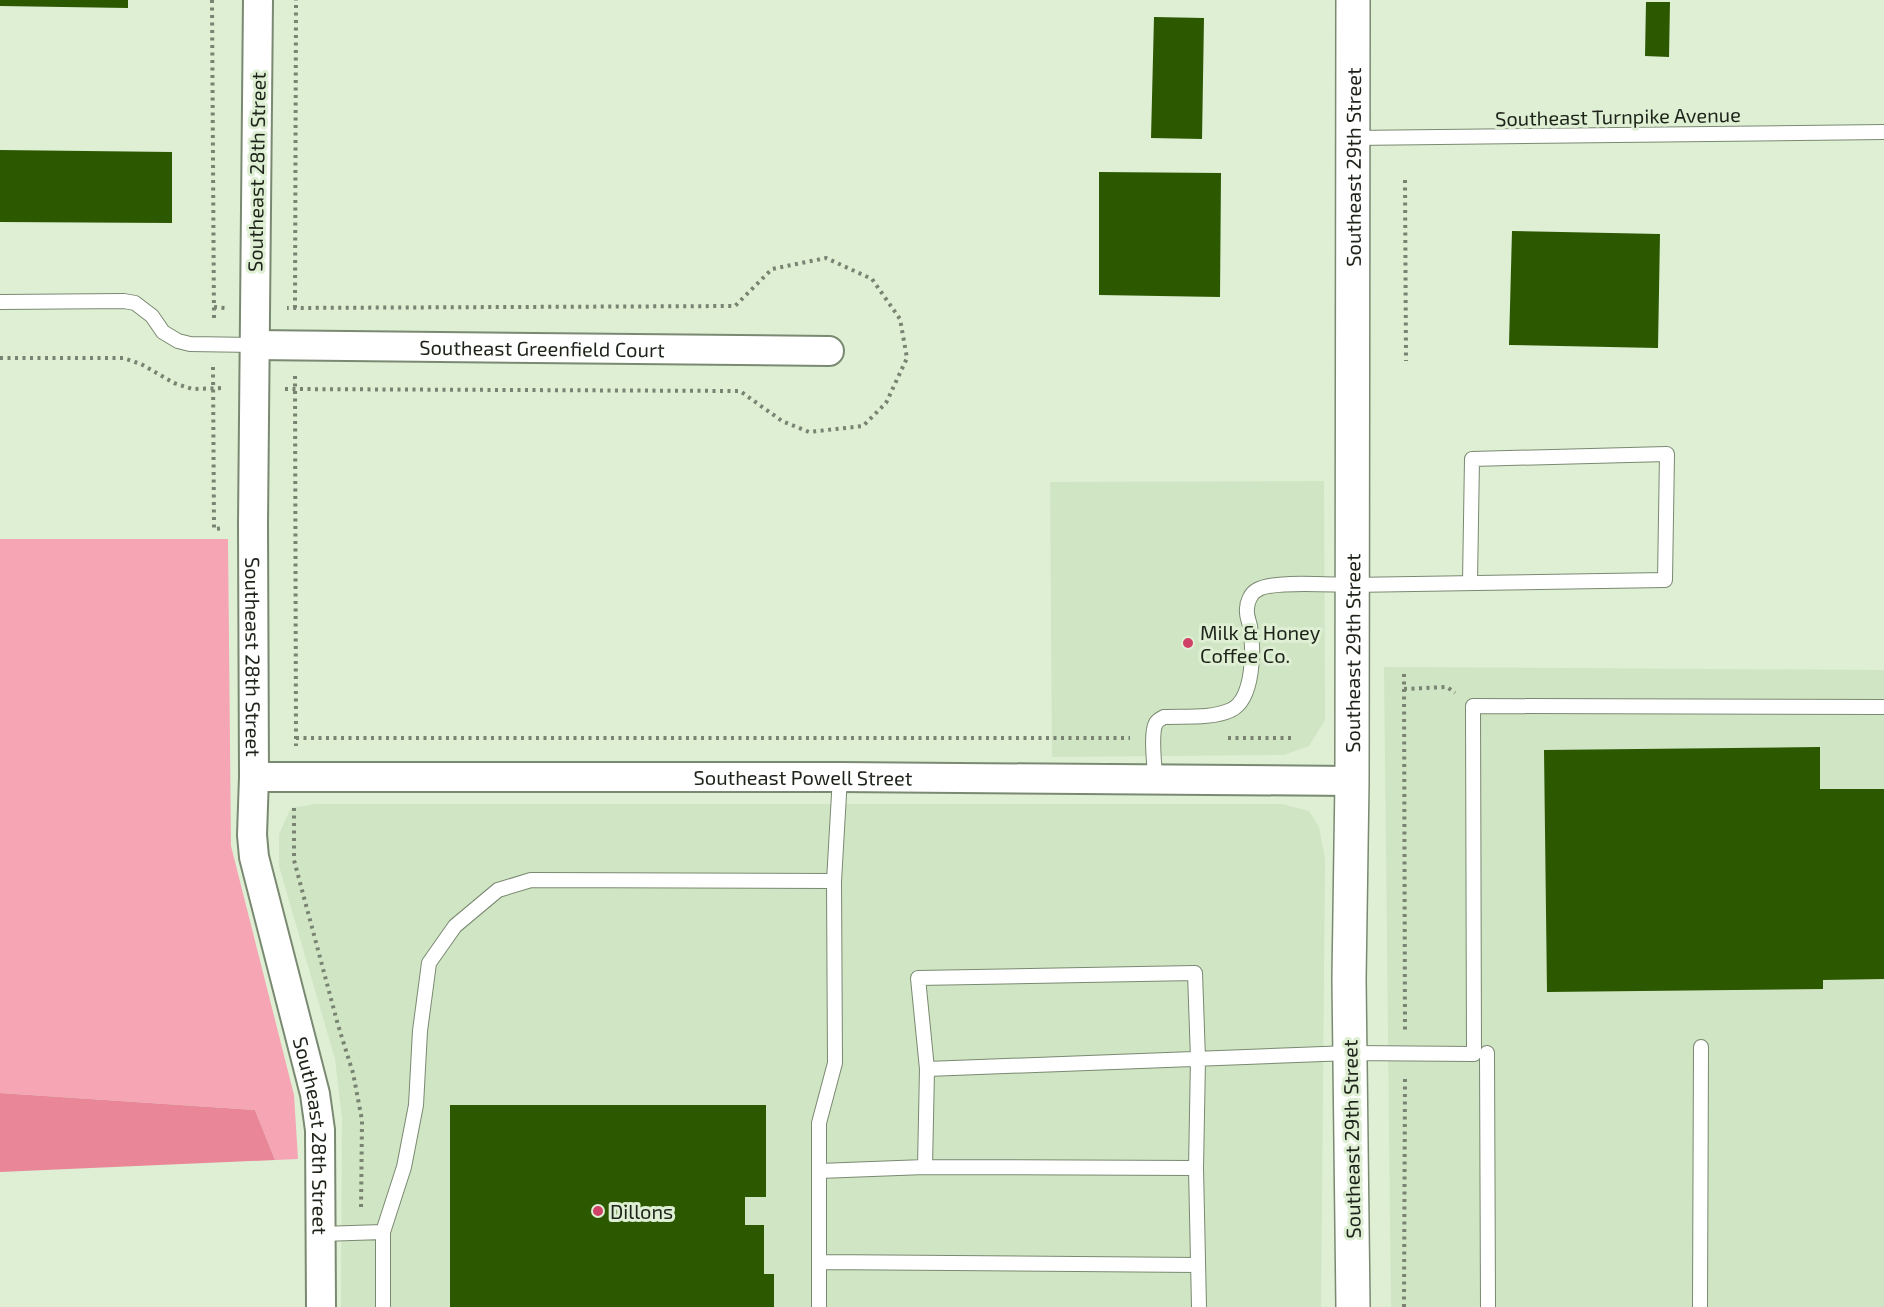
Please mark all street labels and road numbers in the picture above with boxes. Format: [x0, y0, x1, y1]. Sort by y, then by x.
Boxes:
street label: Southeast 29th Street [1341, 67, 1365, 267]
street label: Southeast 28th Street [242, 72, 270, 272]
street label: Southeast Turnpike Avenue [1495, 102, 1741, 130]
street label: Southeast Greenfield Court [419, 335, 665, 361]
street label: Southeast 29th Street [1340, 553, 1364, 753]
street label: Southeast 28th Street [241, 557, 266, 757]
street label: Southeast Powell Street [694, 765, 913, 790]
street label: Southeast 28th Street [289, 1034, 333, 1235]
street label: Southeast 29th Street [1337, 1039, 1365, 1239]

